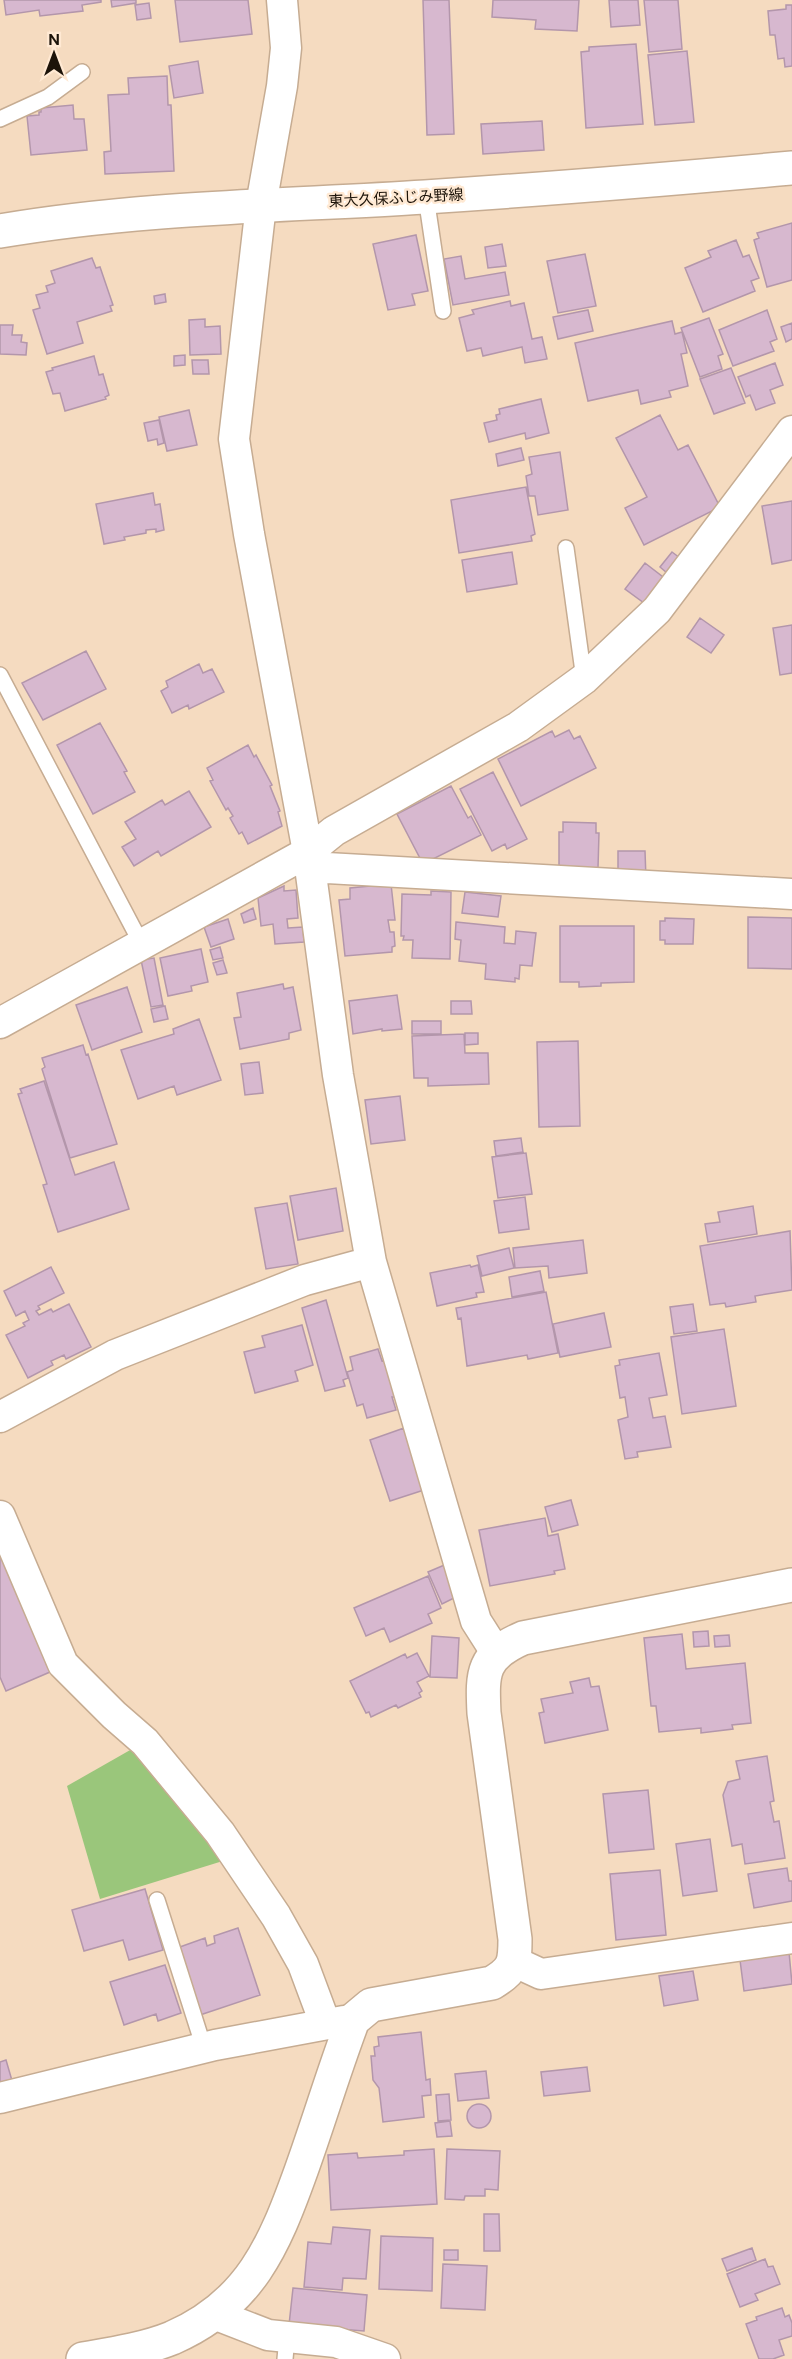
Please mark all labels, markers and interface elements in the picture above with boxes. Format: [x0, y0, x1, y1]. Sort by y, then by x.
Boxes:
north arrow [24, 24, 84, 84]
text: N [48, 29, 60, 50]
street label: 東大久保ふじみ野線 [328, 184, 464, 212]

